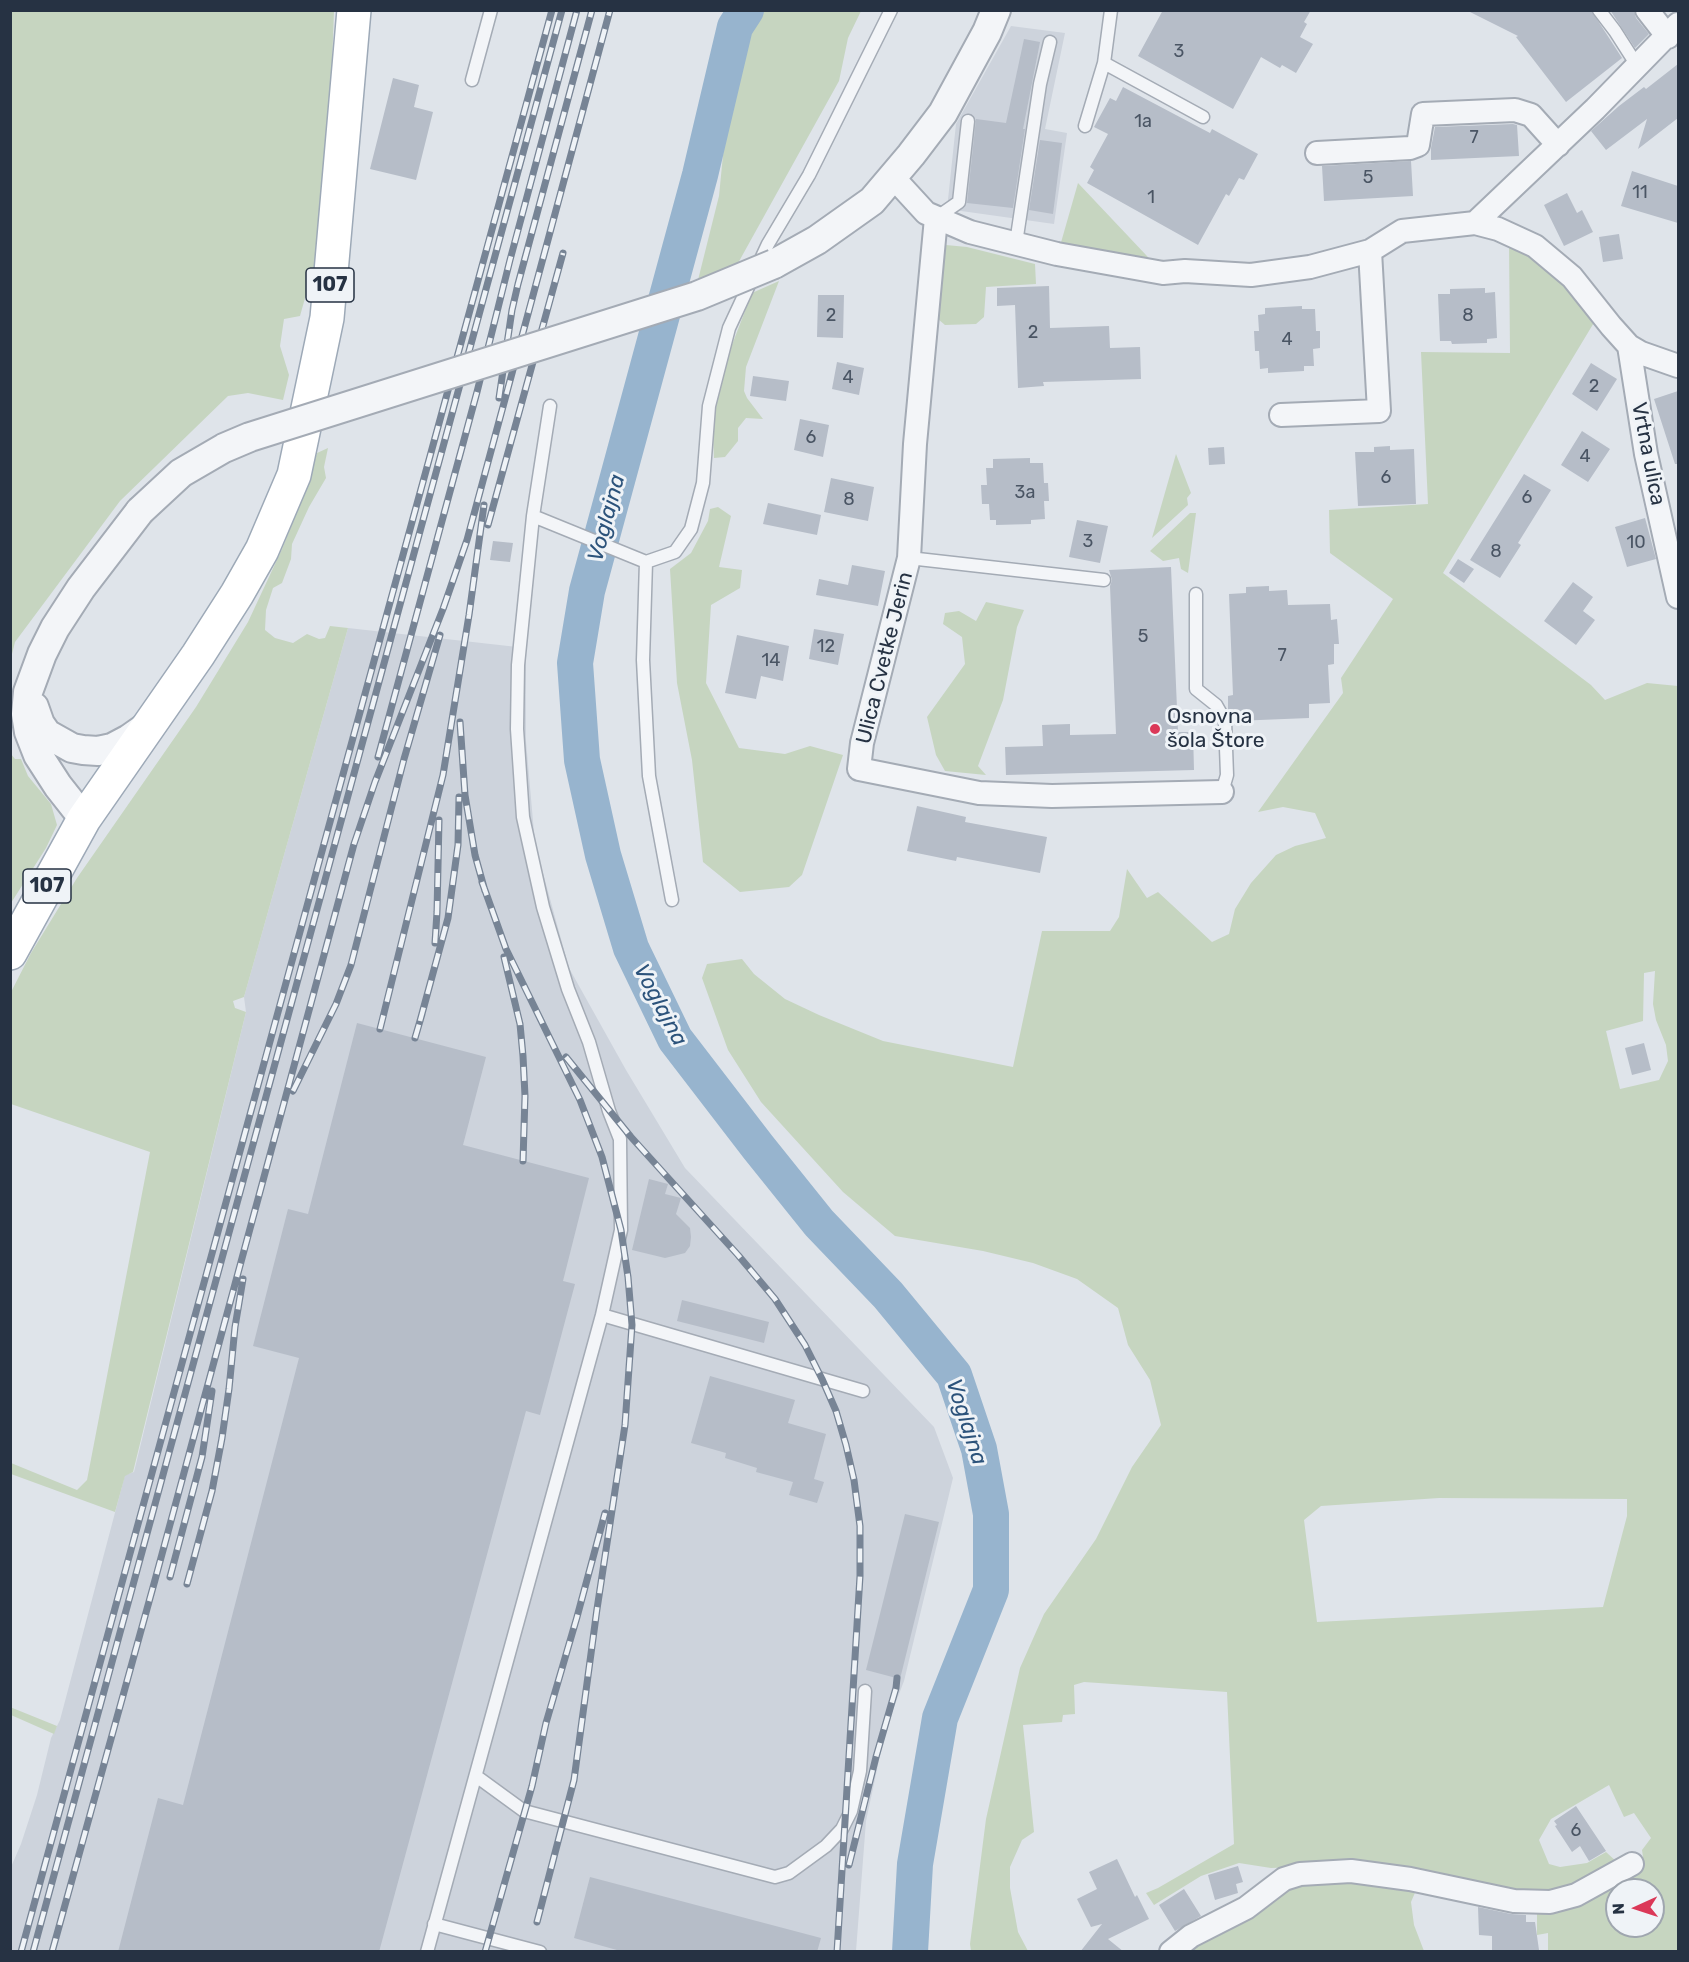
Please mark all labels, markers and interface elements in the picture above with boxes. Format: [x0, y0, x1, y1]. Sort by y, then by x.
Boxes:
house number: 3 [1174, 41, 1184, 63]
house number: 1a [1134, 111, 1152, 133]
house number: 7 [1469, 127, 1479, 149]
house number: 5 [1363, 167, 1373, 189]
house number: 11 [1632, 182, 1648, 204]
house number: 1 [1147, 187, 1155, 209]
road number: 107 [306, 268, 354, 302]
house number: 2 [826, 305, 836, 327]
house number: 8 [1462, 305, 1474, 327]
house number: 2 [1028, 322, 1038, 344]
house number: 4 [1281, 329, 1293, 351]
house number: 4 [842, 367, 854, 389]
house number: 2 [1589, 376, 1599, 398]
street label: Vrtna ulica [1626, 400, 1670, 508]
house number: 6 [806, 427, 816, 449]
house number: 4 [1579, 446, 1591, 468]
house number: 6 [1381, 467, 1391, 489]
water label: Voglajna [583, 472, 631, 564]
house number: 3a [1015, 482, 1035, 504]
house number: 6 [1522, 487, 1532, 509]
house number: 8 [843, 489, 855, 511]
house number: 3 [1083, 531, 1093, 553]
house number: 10 [1626, 532, 1646, 554]
house number: 8 [1490, 541, 1502, 563]
street label: Ulica Cvetke Jerin [851, 569, 919, 747]
house number: 5 [1138, 626, 1148, 648]
house number: 12 [817, 636, 835, 658]
house number: 7 [1277, 645, 1287, 667]
house number: 14 [762, 650, 780, 672]
place label: Osnovna šola Štore [1167, 704, 1264, 754]
marker: Osnovna šola Štore [1148, 722, 1162, 736]
road number: 107 [23, 869, 71, 903]
water label: Voglajna [627, 959, 693, 1051]
water label: Voglajna [940, 1376, 992, 1468]
house number: 6 [1571, 1820, 1581, 1842]
north arrow [1605, 1878, 1665, 1938]
text: N [1609, 1903, 1628, 1915]

